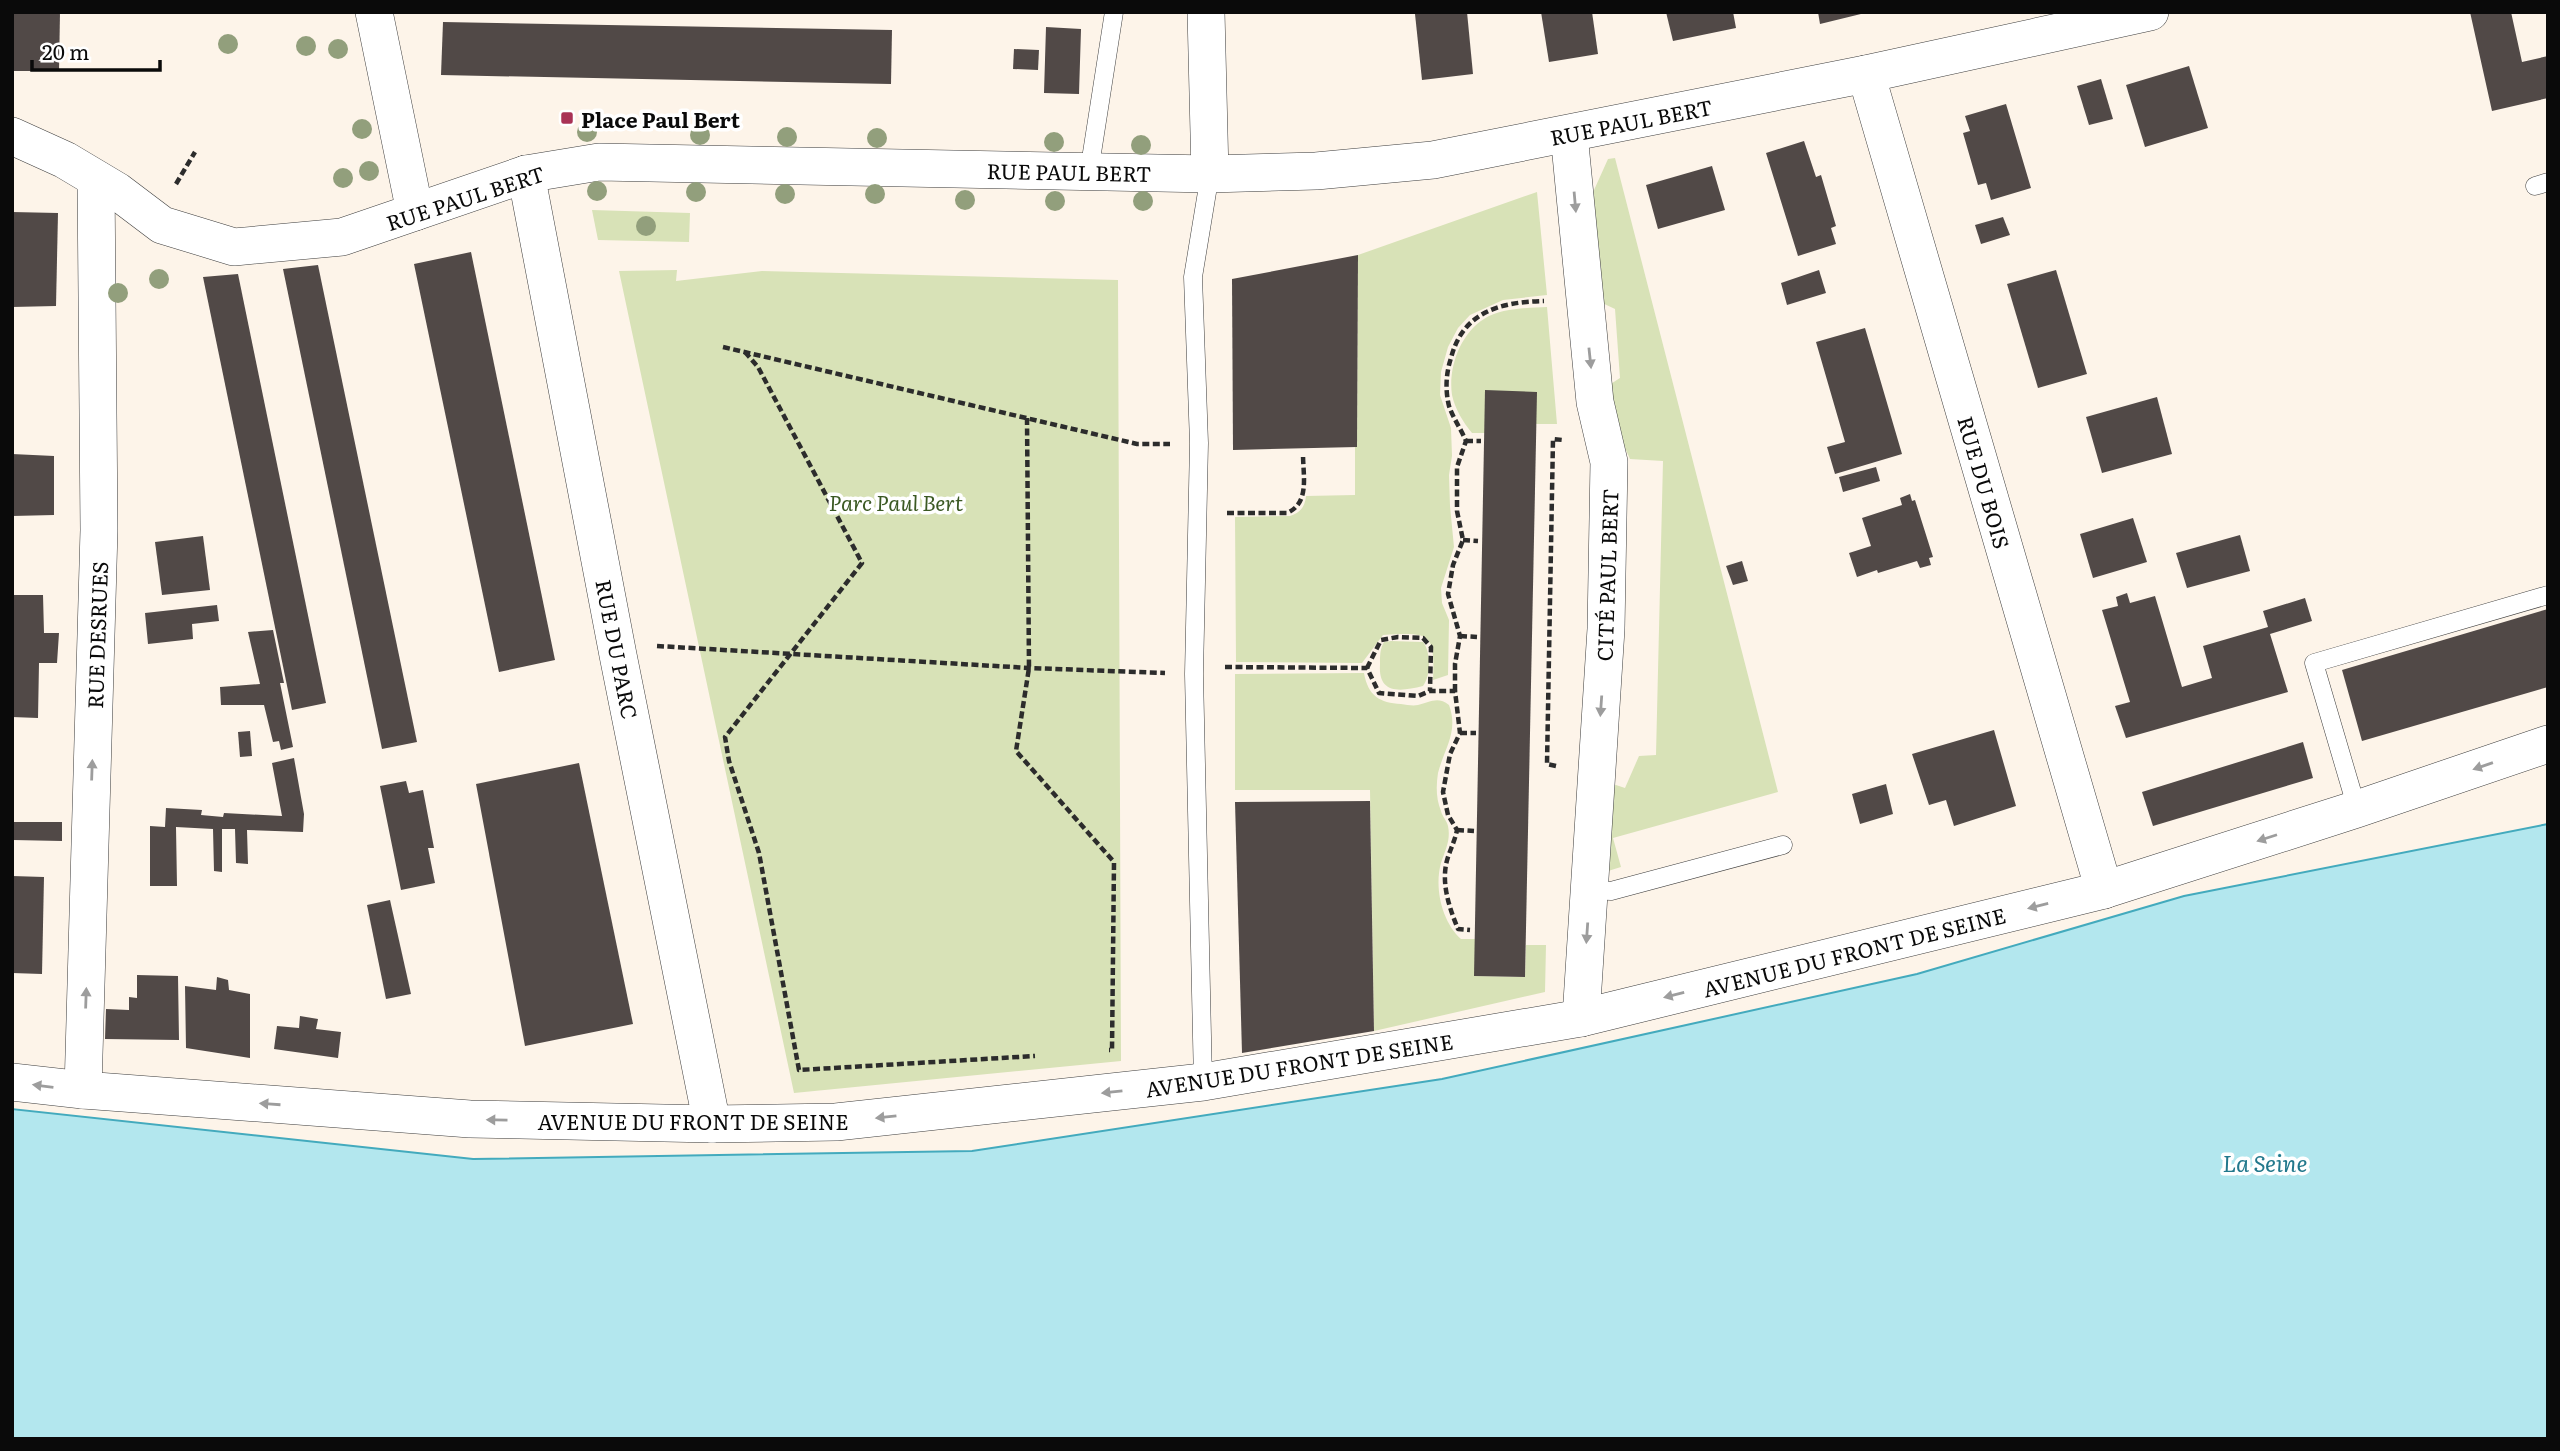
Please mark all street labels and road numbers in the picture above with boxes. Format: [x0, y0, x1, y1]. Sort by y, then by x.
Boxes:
street label: RUE PAUL BERT [1547, 90, 1715, 152]
street label: RUE PAUL BERT [986, 154, 1152, 188]
street label: RUE PAUL BERT [382, 157, 548, 237]
street label: RUE DU BOIS [1951, 412, 2019, 552]
street label: CITÉ PAUL BERT [1587, 488, 1625, 662]
street label: RUE DESRUES [78, 561, 114, 709]
street label: RUE DU PARC [589, 576, 647, 722]
street label: AVENUE DU FRONT DE SEINE [1699, 898, 2009, 1004]
street label: AVENUE DU FRONT DE SEINE [1143, 1024, 1455, 1104]
street label: AVENUE DU FRONT DE SEINE [537, 1105, 849, 1136]

